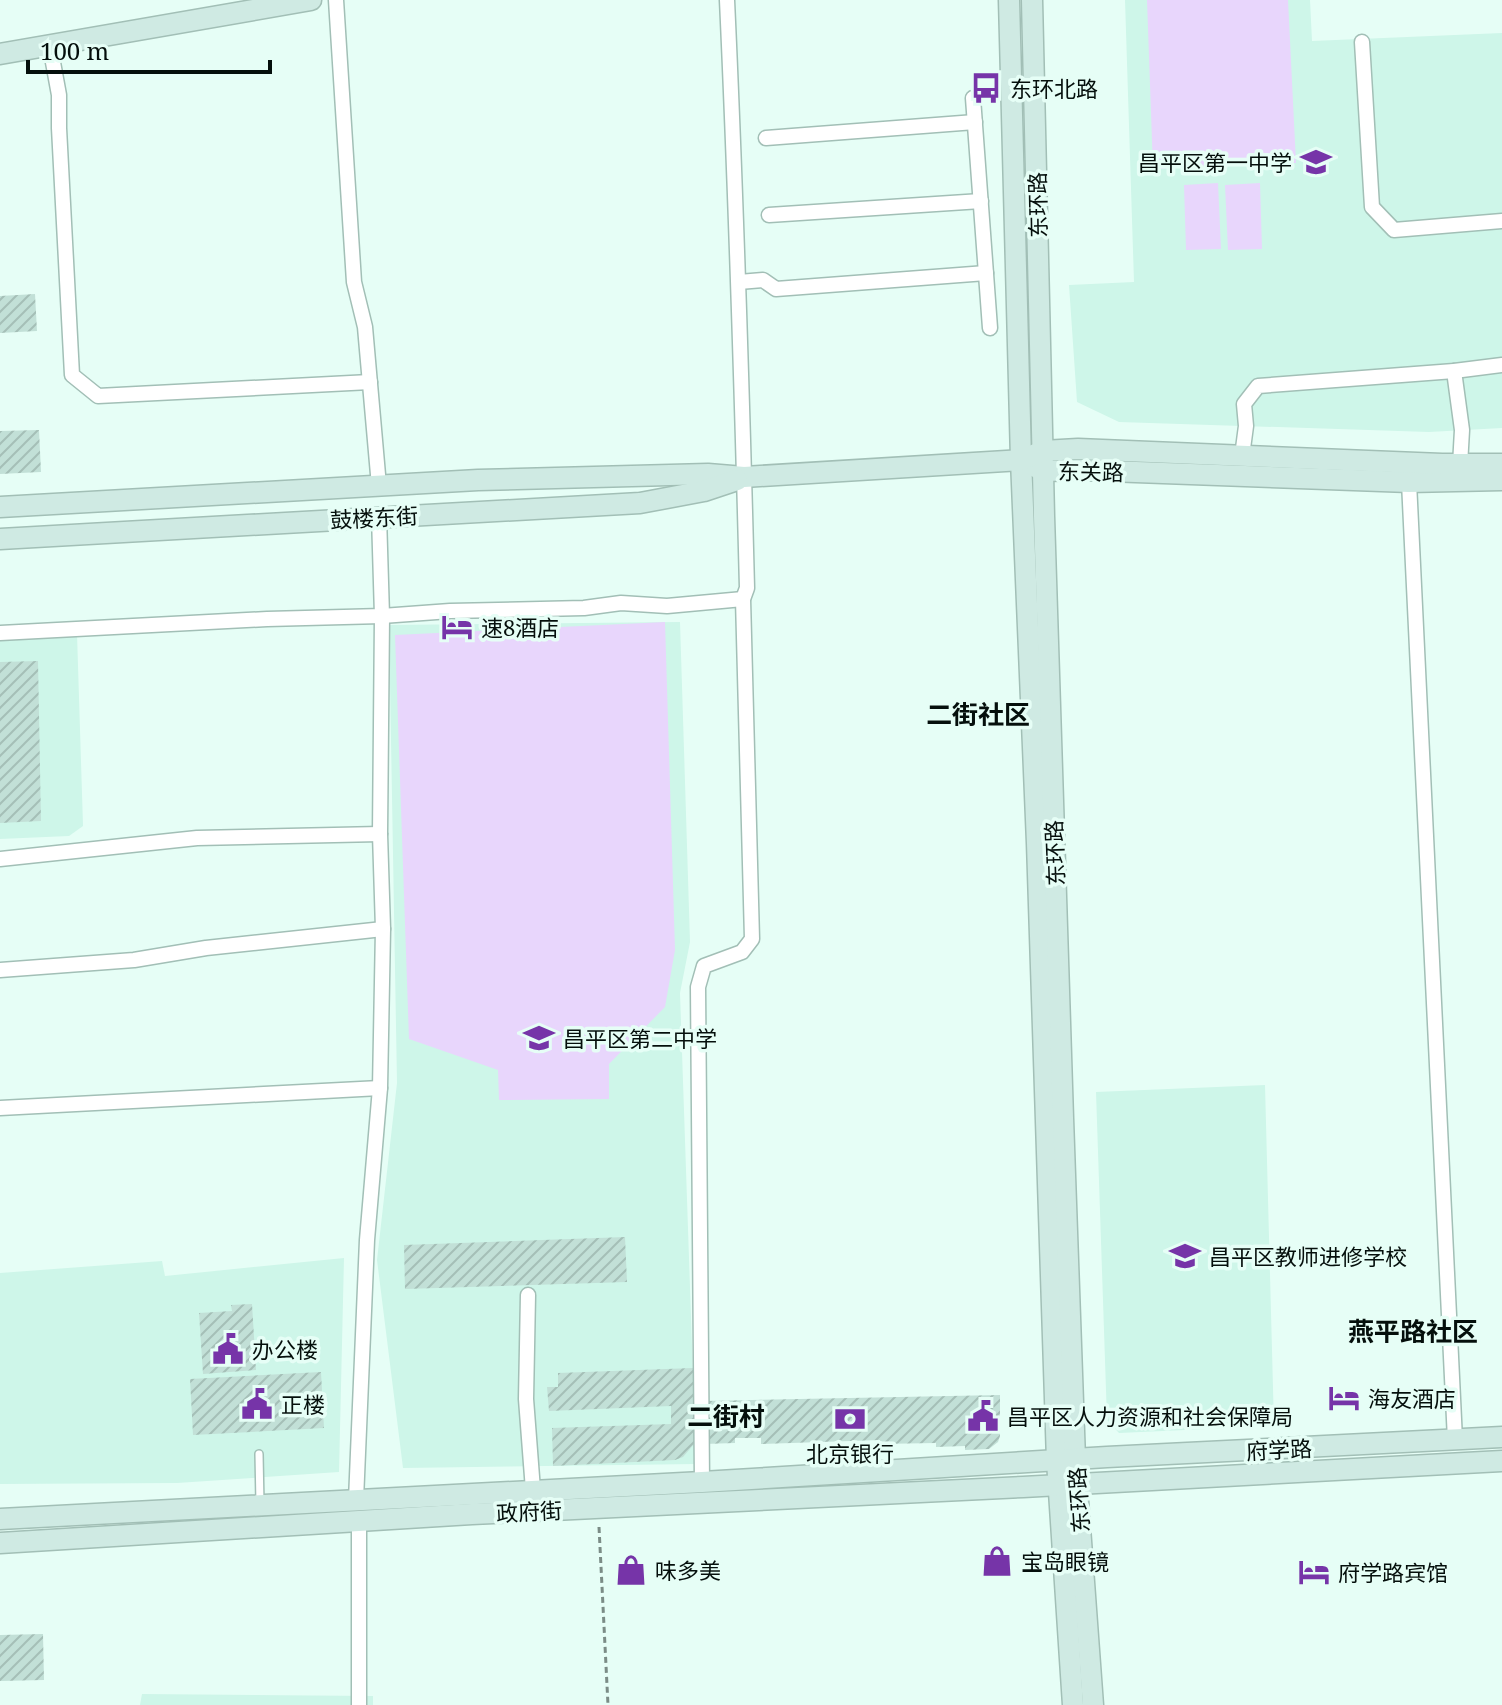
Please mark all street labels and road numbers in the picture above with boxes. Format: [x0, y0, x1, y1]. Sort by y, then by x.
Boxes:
street label: 东环路 [1021, 172, 1053, 238]
street label: 东关路 [1058, 455, 1124, 487]
street label: 鼓楼东街 [329, 500, 419, 534]
street label: 东环路 [1038, 819, 1070, 887]
street label: 府学路 [1245, 1432, 1313, 1466]
street label: 东环路 [1061, 1466, 1095, 1534]
street label: 政府街 [495, 1494, 563, 1528]

